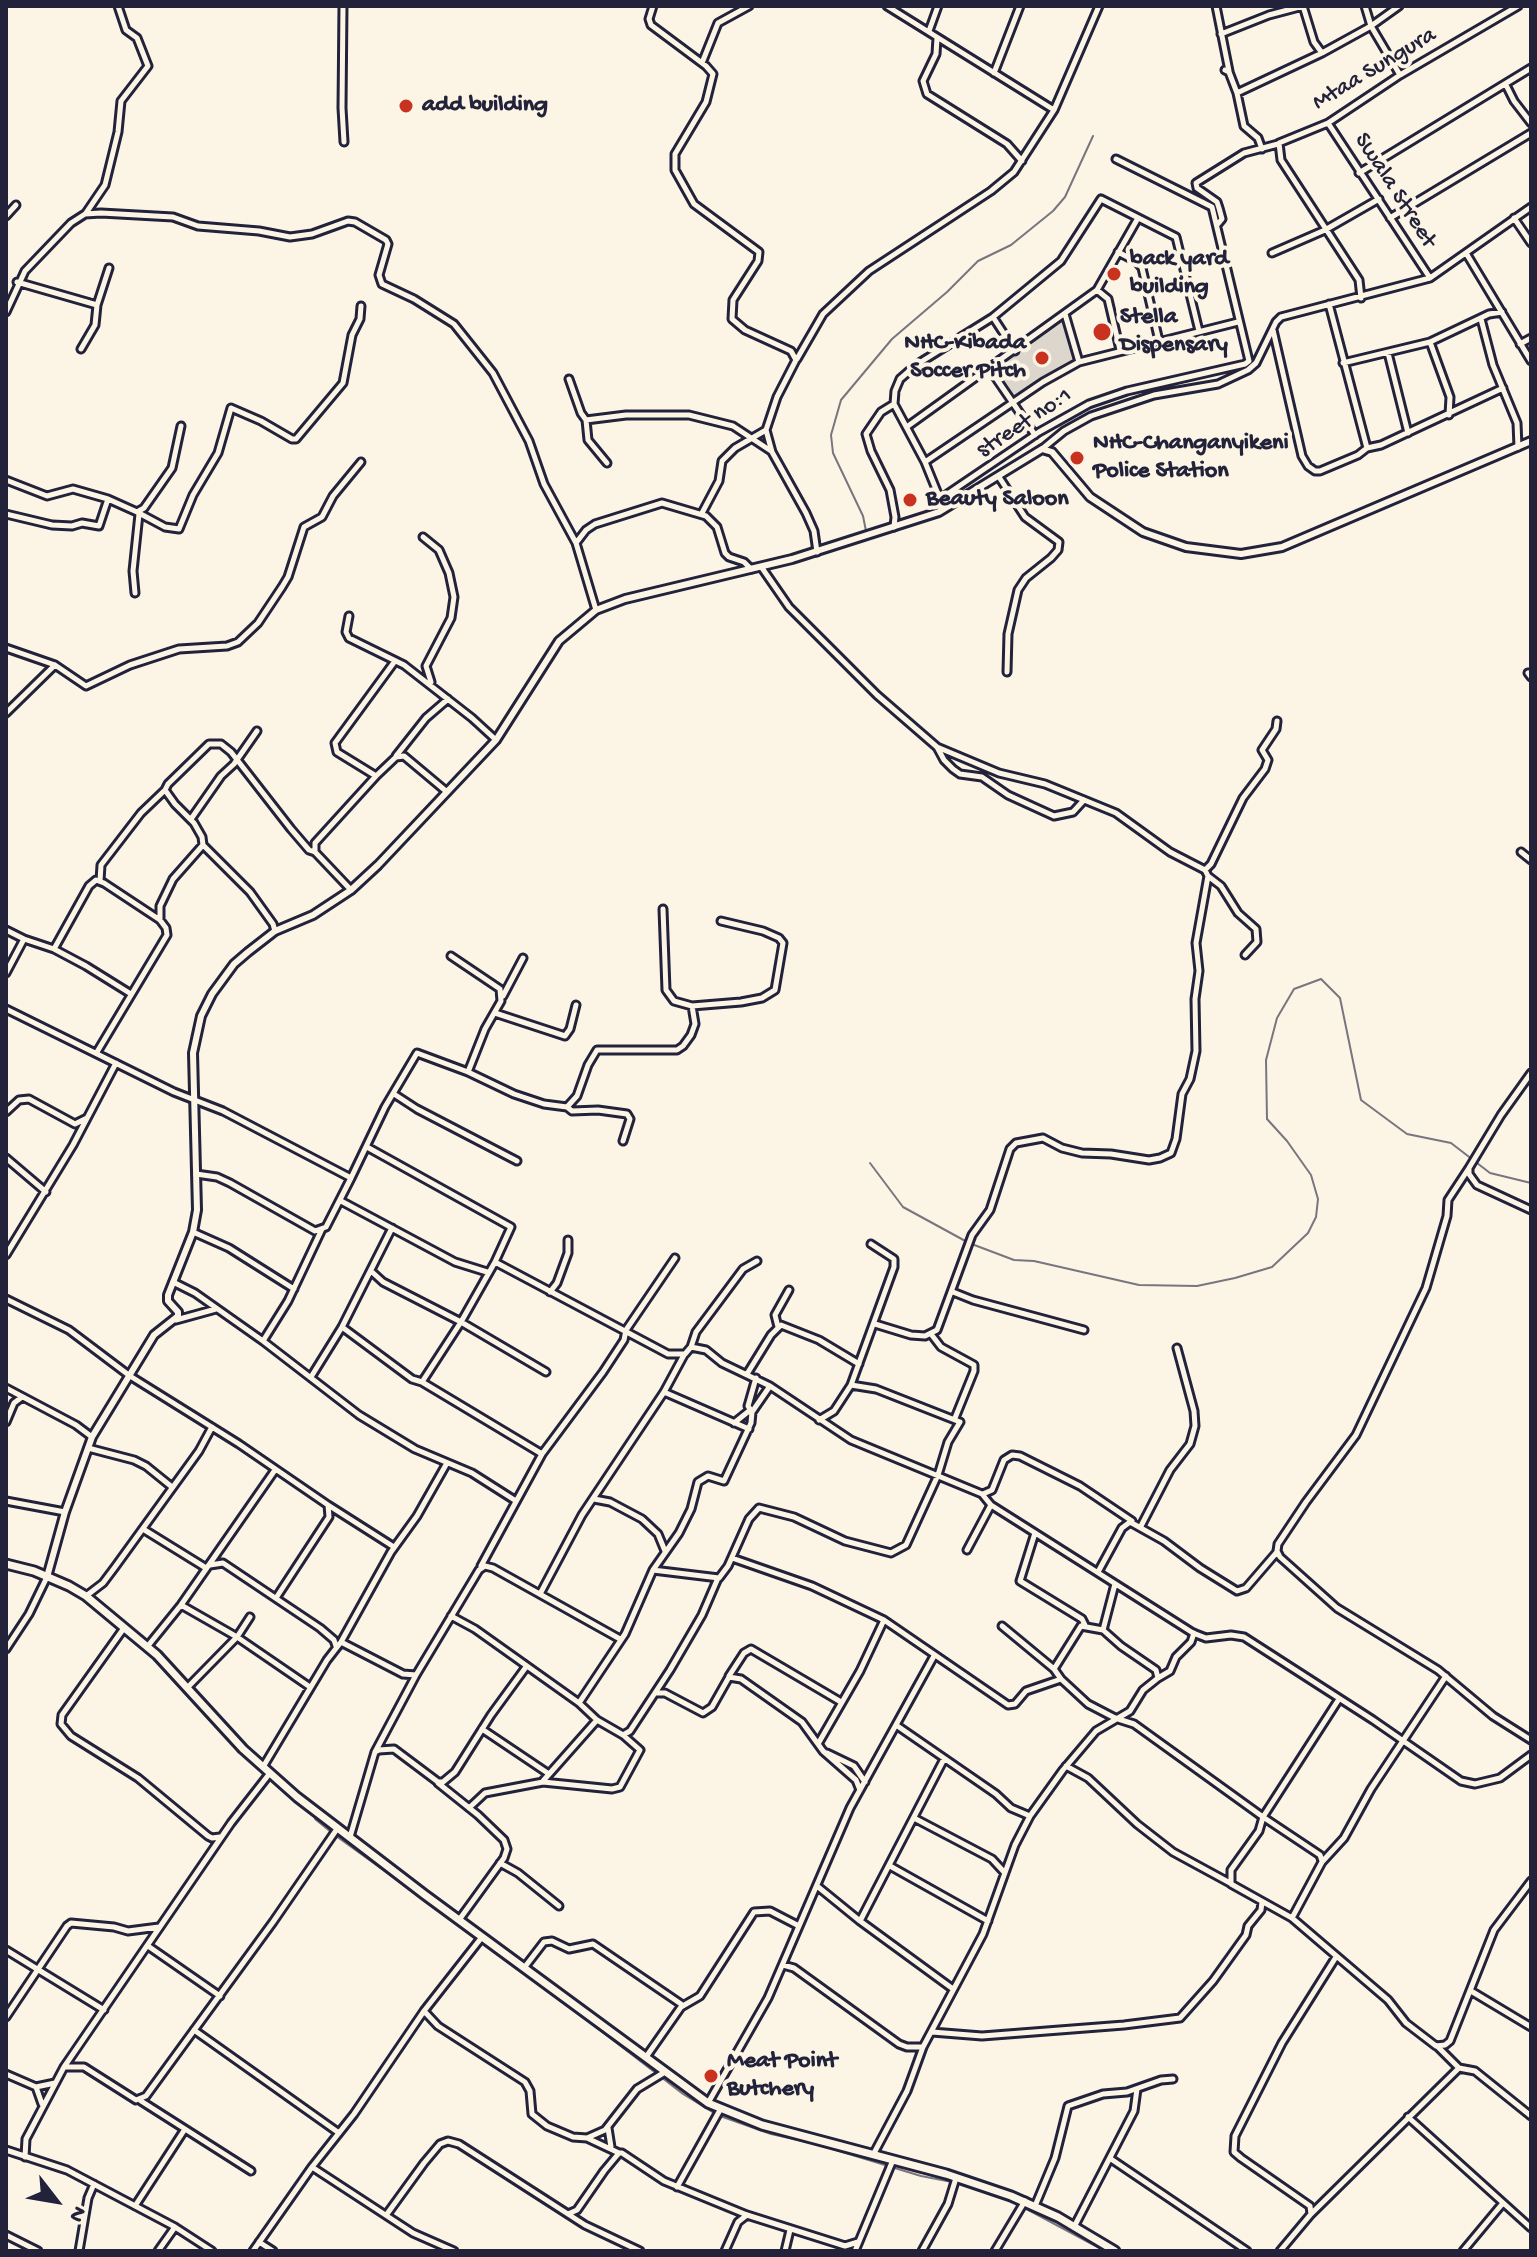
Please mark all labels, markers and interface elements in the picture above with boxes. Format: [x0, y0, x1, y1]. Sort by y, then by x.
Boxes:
street label: Mtaa Sungura [1308, 22, 1442, 118]
place label: add building [422, 92, 548, 120]
marker: add building [397, 97, 415, 115]
street label: Swala Street [1346, 128, 1442, 254]
place label: back yard building [1130, 246, 1228, 302]
marker: back yard building [1105, 265, 1123, 283]
place label: Stella Dispensary [1120, 304, 1228, 360]
marker: Stella Dispensary [1091, 321, 1113, 343]
place label: NHC-Kibada Soccer Pitch [904, 330, 1026, 386]
marker: NHC-Kibada Soccer Pitch [1033, 349, 1051, 367]
street label: street no:1 [972, 382, 1078, 466]
place label: NHC-Changanyikeni Police Station [1093, 430, 1289, 486]
marker: NHC-Changanyikeni Police Station [1068, 449, 1086, 467]
place label: Beauty Saloon [926, 486, 1069, 514]
marker: Beauty Saloon [901, 491, 919, 509]
place label: Meat Point Butchery [727, 2048, 837, 2104]
marker: Meat Point Butchery [702, 2067, 720, 2085]
north arrow [16, 2161, 96, 2241]
text: N [62, 2201, 91, 2226]

